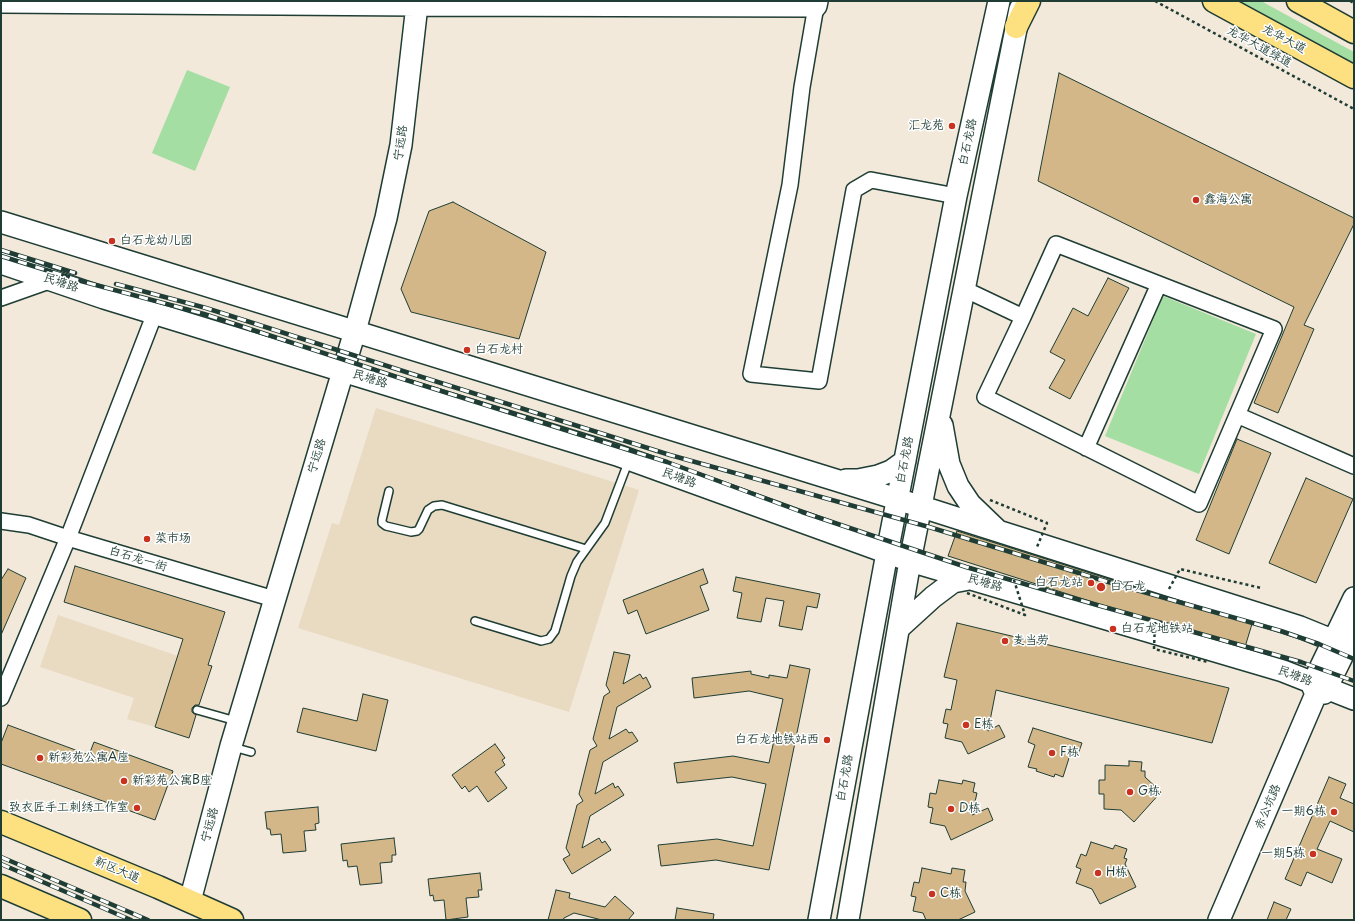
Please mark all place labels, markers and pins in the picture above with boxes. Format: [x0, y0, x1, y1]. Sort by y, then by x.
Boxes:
place label: 汇龙苑 [908, 119, 944, 133]
marker: 汇龙苑 [947, 121, 957, 131]
place label: 鑫海公寓 [1204, 193, 1252, 207]
marker: 鑫海公寓 [1191, 195, 1201, 205]
place label: 白石龙幼儿园 [120, 234, 192, 248]
marker: 白石龙幼儿园 [107, 236, 117, 246]
place label: 白石龙村 [475, 343, 523, 357]
marker: 白石龙村 [462, 345, 472, 355]
place label: 菜市场 [155, 532, 191, 546]
marker: 菜市场 [142, 534, 152, 544]
place label: 白石龙站 [1035, 576, 1083, 590]
marker: 白石龙站 [1086, 578, 1096, 588]
place label: 白石龙 [1110, 580, 1146, 594]
marker: 白石龙 [1095, 581, 1107, 593]
place label: 白石龙地铁站 [1121, 622, 1193, 636]
marker: 白石龙地铁站 [1108, 624, 1118, 634]
place label: 麦当劳 [1013, 634, 1049, 648]
marker: 麦当劳 [1000, 636, 1010, 646]
place label: E栋 [974, 718, 994, 732]
marker: E栋 [961, 720, 971, 730]
place label: 白石龙地铁站西 [735, 733, 819, 747]
marker: 白石龙地铁站西 [822, 735, 832, 745]
place label: F栋 [1060, 746, 1079, 760]
marker: F栋 [1047, 748, 1057, 758]
place label: 新彩苑公寓A座 [48, 751, 129, 765]
marker: 新彩苑公寓A座 [35, 753, 45, 763]
place label: 新彩苑公寓B座 [132, 774, 212, 788]
marker: 新彩苑公寓B座 [119, 776, 129, 786]
place label: G栋 [1138, 785, 1160, 799]
marker: G栋 [1125, 787, 1135, 797]
place label: 致衣匠手工刺绣工作室 [9, 801, 129, 815]
place label: D栋 [959, 802, 981, 816]
marker: 致衣匠手工刺绣工作室 [132, 803, 142, 813]
marker: D栋 [946, 804, 956, 814]
place label: 一期6栋 [1282, 805, 1326, 819]
marker: 一期6栋 [1329, 807, 1339, 817]
place label: 一期5栋 [1261, 847, 1305, 861]
marker: 一期5栋 [1308, 849, 1318, 859]
place label: H栋 [1106, 866, 1127, 880]
marker: H栋 [1093, 868, 1103, 878]
place label: C栋 [940, 887, 961, 901]
marker: C栋 [927, 889, 937, 899]

